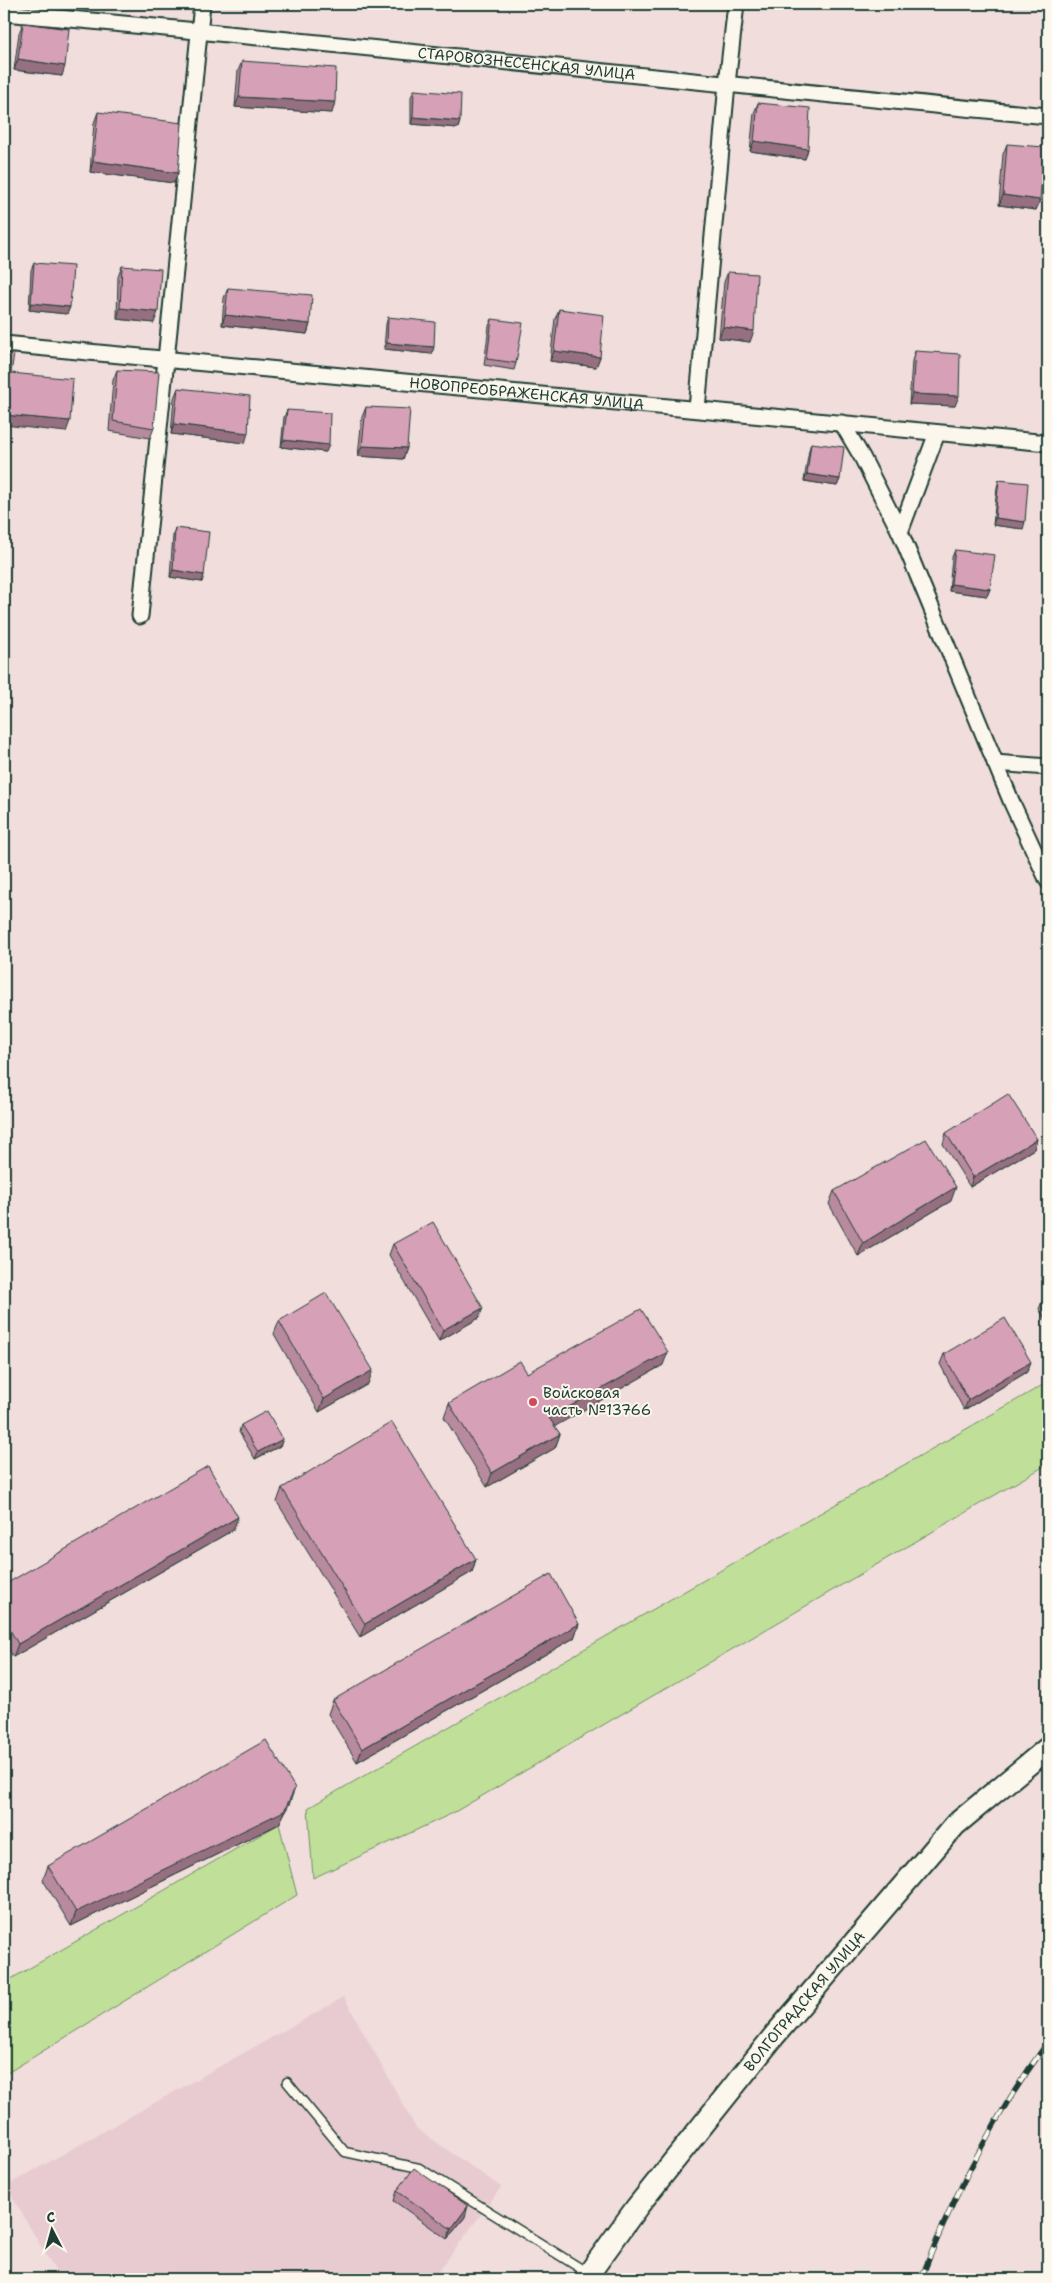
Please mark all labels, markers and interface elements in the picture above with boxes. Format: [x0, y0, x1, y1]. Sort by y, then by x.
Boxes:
street label: СТАРОВОЗНЕСЕНСКАЯ УЛИЦА [417, 43, 636, 85]
street label: НОВОПРЕОБРАЖЕНСКАЯ УЛИЦА [408, 372, 645, 415]
place label: Войсковая часть №13766 [543, 1383, 651, 1420]
marker: Войсковая часть №13766 [527, 1396, 539, 1408]
street label: ВОЛГОГРАДСКАЯ УЛИЦА [739, 1927, 870, 2076]
north arrow [28, 2206, 78, 2256]
text: С [45, 2208, 56, 2226]

